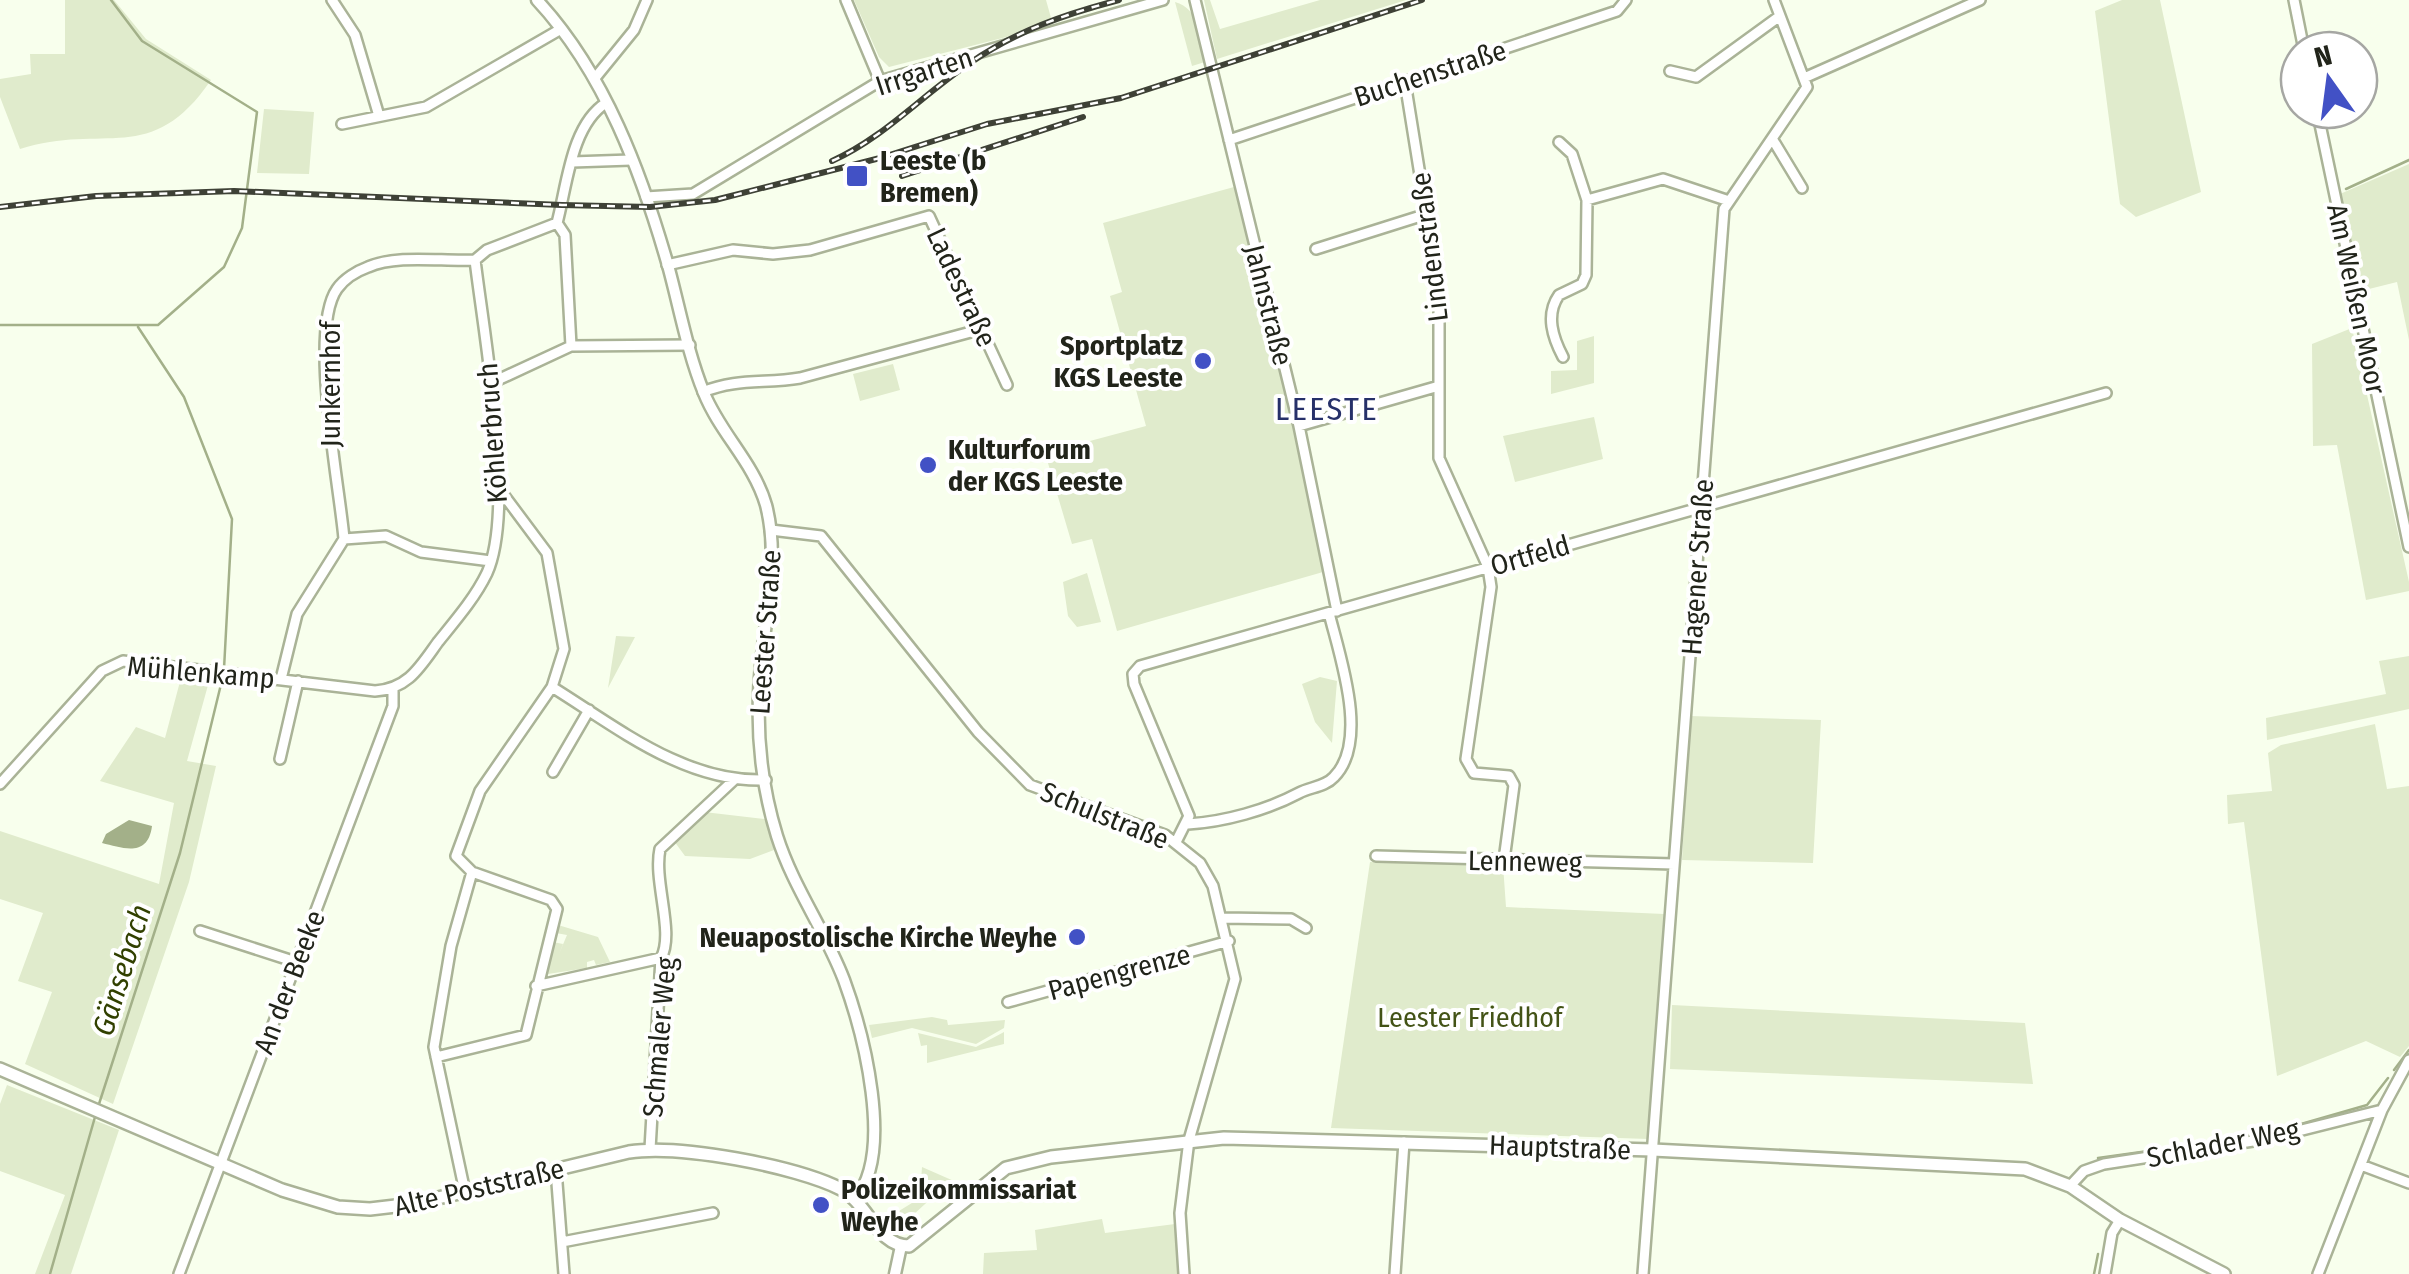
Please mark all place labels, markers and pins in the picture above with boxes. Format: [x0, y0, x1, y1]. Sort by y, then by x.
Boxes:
place label: Leeste (b Bremen) [880, 144, 986, 209]
marker: Leeste (b Bremen) [844, 163, 870, 189]
place label: Sportplatz KGS Leeste [1054, 329, 1183, 394]
marker: Sportplatz KGS Leeste [1192, 350, 1214, 372]
place label: Kulturforum der KGS Leeste [948, 433, 1123, 498]
marker: Kulturforum der KGS Leeste [917, 454, 939, 476]
place label: Neuapostolische Kirche Weyhe [699, 921, 1057, 954]
marker: Neuapostolische Kirche Weyhe [1066, 926, 1088, 948]
place label: Polizeikommissariat Weyhe [841, 1173, 1077, 1238]
marker: Polizeikommissariat Weyhe [810, 1194, 832, 1216]

